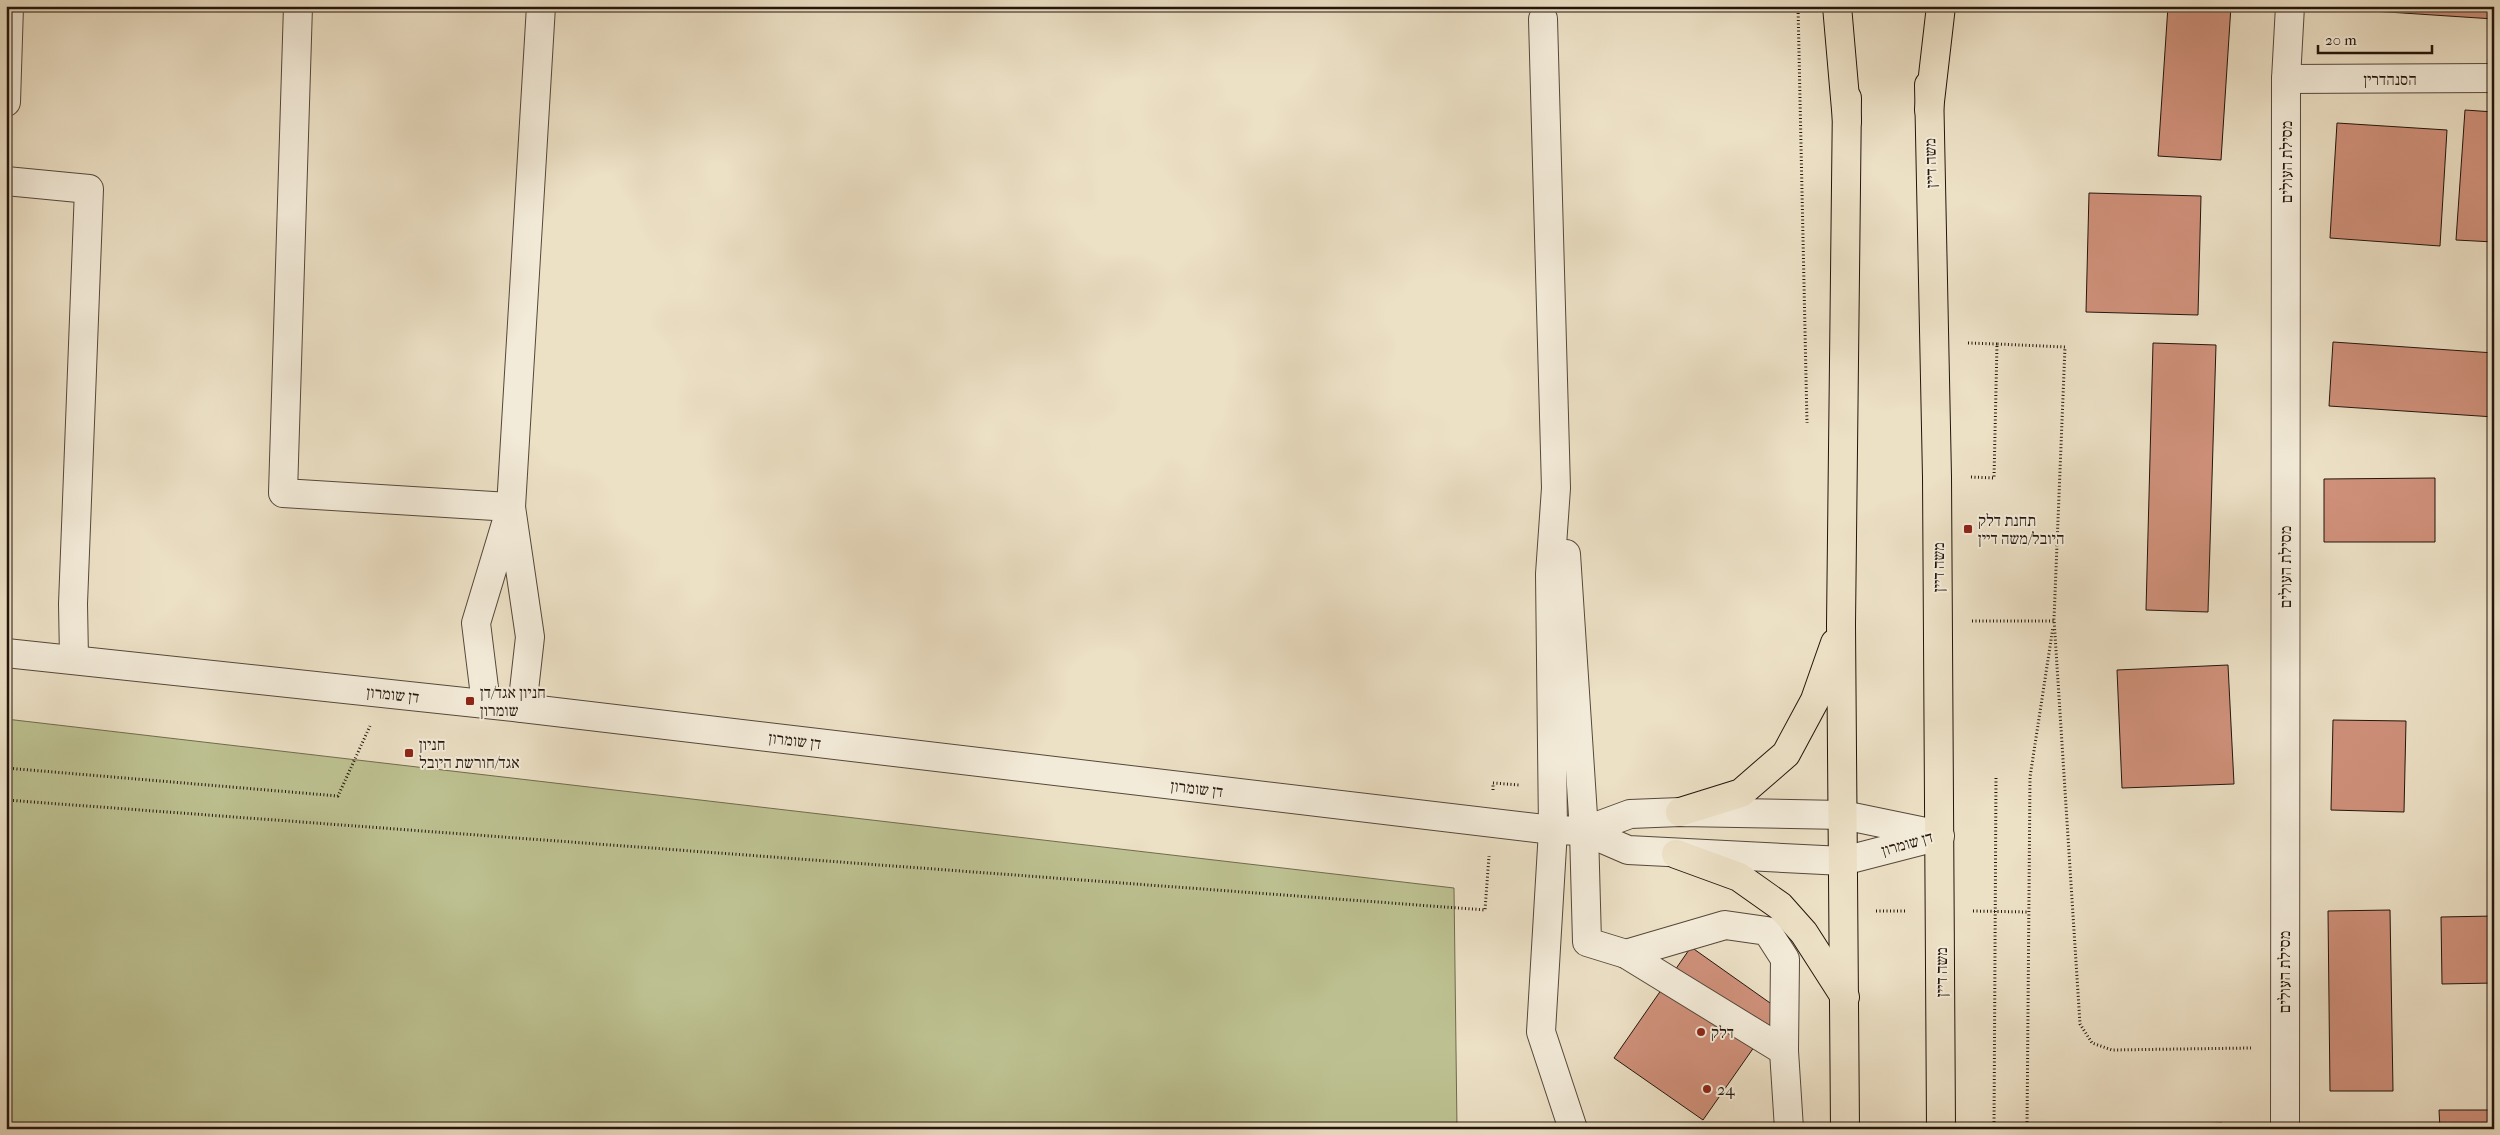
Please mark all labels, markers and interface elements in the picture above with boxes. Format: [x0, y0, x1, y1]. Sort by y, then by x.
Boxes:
scale bar [2318, 22, 2431, 54]
text: 20 m [2325, 31, 2357, 49]
street label: הסנהדרין [2363, 70, 2417, 89]
street label: מסילת העולים [2277, 121, 2296, 203]
street label: משה דיין [1920, 138, 1941, 188]
place label: תחנת דלק היובל/משה דיין [1978, 511, 2064, 548]
marker: תחנת דלק היובל/משה דיין [1962, 523, 1974, 535]
street label: מסילת העולים [2276, 526, 2295, 608]
street label: משה דיין [1929, 542, 1948, 592]
street label: דן שומרון [366, 682, 420, 707]
place label: חניון אגד/דן שומרון [480, 683, 546, 720]
marker: חניון אגד/דן שומרון [464, 695, 476, 707]
street label: דן שומרון [768, 728, 822, 753]
place label: חניון אגד/חורשת היובל [419, 735, 520, 772]
marker: חניון אגד/חורשת היובל [403, 747, 415, 759]
street label: דן שומרון [1170, 776, 1224, 801]
street label: דן שומרון [1879, 827, 1935, 860]
street label: מסילת העולים [2275, 931, 2294, 1013]
street label: משה דיין [1932, 947, 1951, 997]
place label: דלק [1711, 1023, 1734, 1042]
marker: דלק [1695, 1026, 1707, 1038]
place label: 24 [1717, 1080, 1735, 1099]
marker: 24 [1701, 1083, 1713, 1095]

